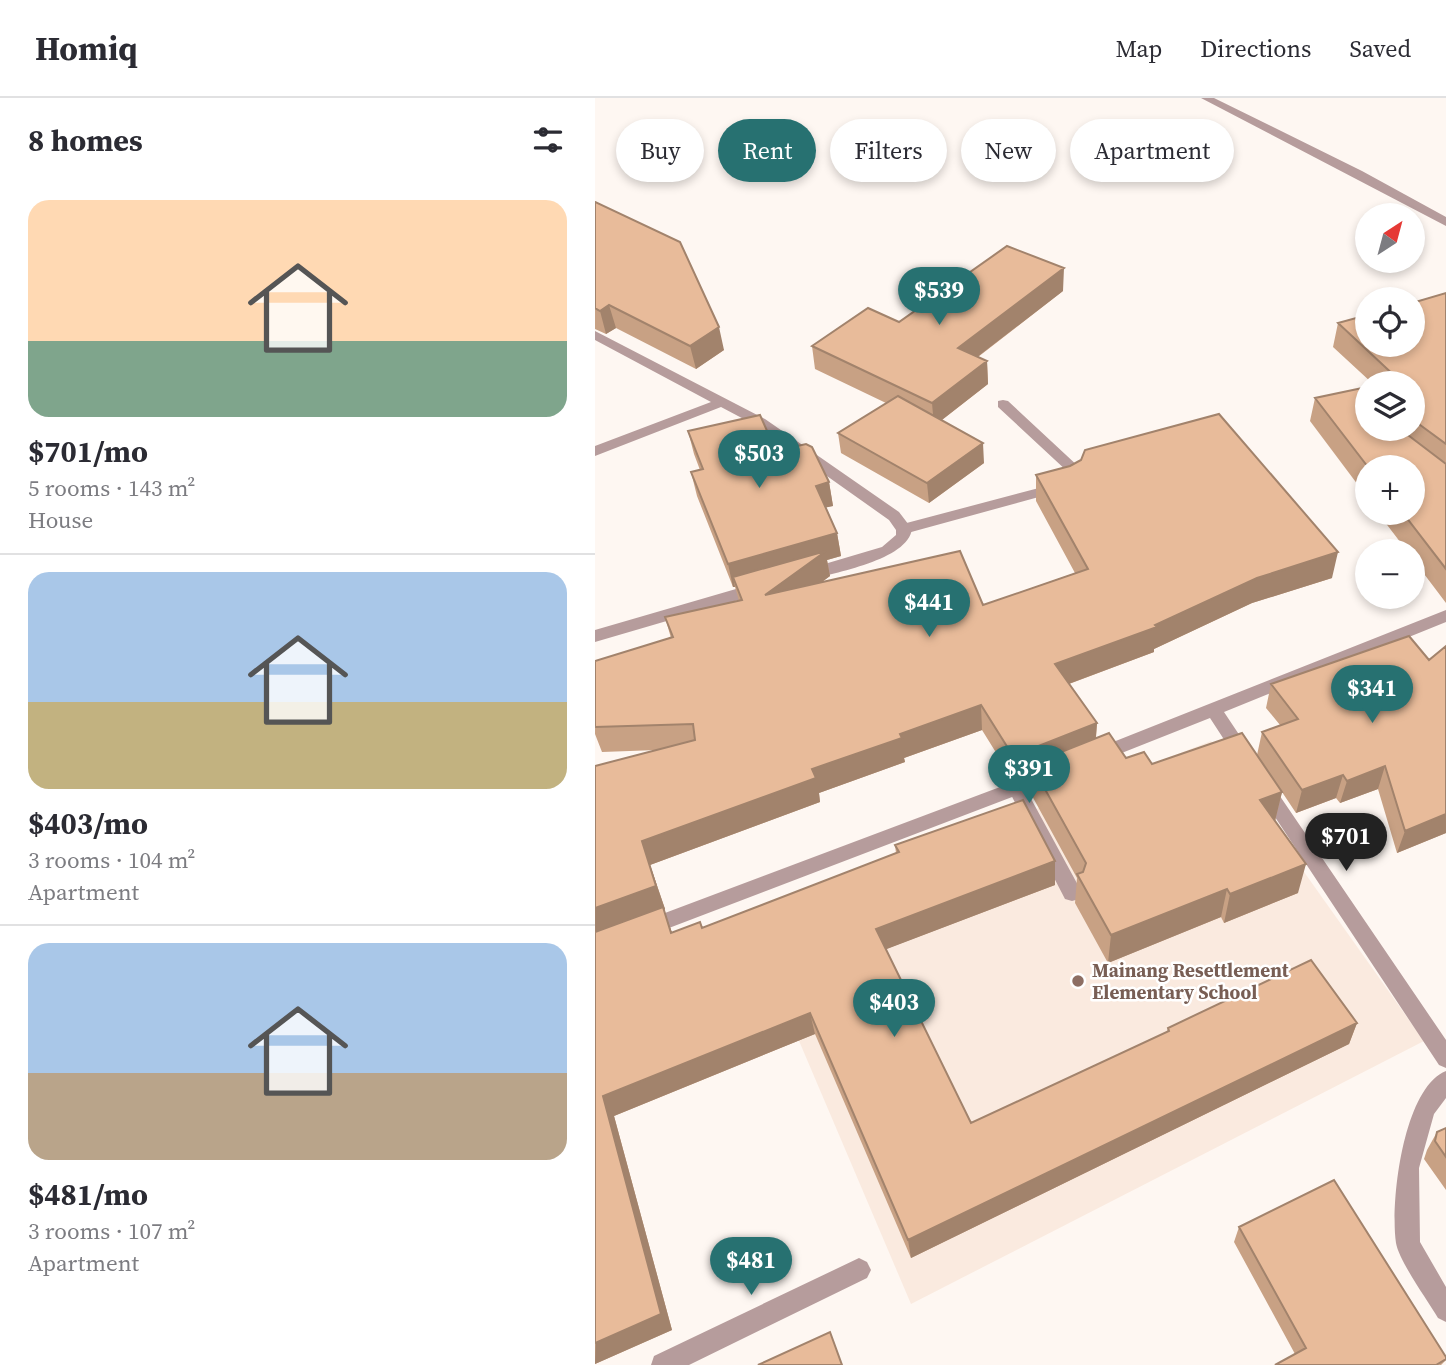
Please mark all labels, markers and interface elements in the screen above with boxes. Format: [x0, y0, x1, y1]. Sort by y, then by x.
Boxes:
text: Homiq [35, 26, 138, 71]
text: Map [1115, 32, 1162, 65]
text: Directions [1200, 32, 1311, 65]
text: Saved [1349, 32, 1411, 65]
chip: Buy [616, 119, 704, 182]
chip: Rent [718, 119, 816, 182]
chip: Filters [830, 119, 947, 182]
chip: New [961, 119, 1056, 182]
chip: Apartment [1070, 119, 1234, 182]
text: 8 homes [28, 120, 143, 161]
icon: filters [529, 121, 567, 159]
north arrow [1355, 203, 1425, 273]
map controls [1355, 203, 1425, 609]
icon: home [235, 245, 361, 371]
pin: $539 [898, 268, 980, 327]
text: $539 [914, 274, 964, 306]
button: locate [1355, 287, 1425, 357]
button: layers [1355, 371, 1425, 441]
pin: $503 [718, 430, 800, 490]
text: $701/mo [28, 431, 148, 472]
text: $503 [734, 437, 784, 469]
button: + [1355, 455, 1425, 525]
text: 5 rooms · 143 m² [28, 472, 195, 504]
text: House [28, 504, 93, 536]
button: − [1355, 539, 1425, 609]
pin: $441 [888, 580, 970, 639]
text: $441 [904, 586, 954, 618]
icon: home [235, 617, 361, 743]
pin: $341 [1331, 666, 1413, 725]
text: $341 [1347, 672, 1397, 704]
pin: $391 [988, 746, 1070, 805]
text: $391 [1004, 752, 1054, 784]
text: $403/mo [28, 803, 148, 844]
pin: $701 [1305, 814, 1387, 873]
text: $701 [1321, 820, 1371, 852]
text: 3 rooms · 104 m² [28, 844, 195, 876]
text: Apartment [28, 876, 139, 908]
place label: Mainang Resettlement Elementary School [1092, 957, 1289, 1005]
marker: Mainang Resettlement Elementary School [1070, 973, 1086, 989]
pin: $403 [853, 979, 935, 1039]
text: $403 [869, 986, 919, 1018]
icon: home [235, 988, 361, 1114]
text: $481/mo [28, 1174, 148, 1215]
text: 3 rooms · 107 m² [28, 1215, 195, 1247]
pin: $481 [710, 1238, 792, 1297]
text: $481 [726, 1244, 776, 1276]
text: Apartment [28, 1247, 139, 1279]

